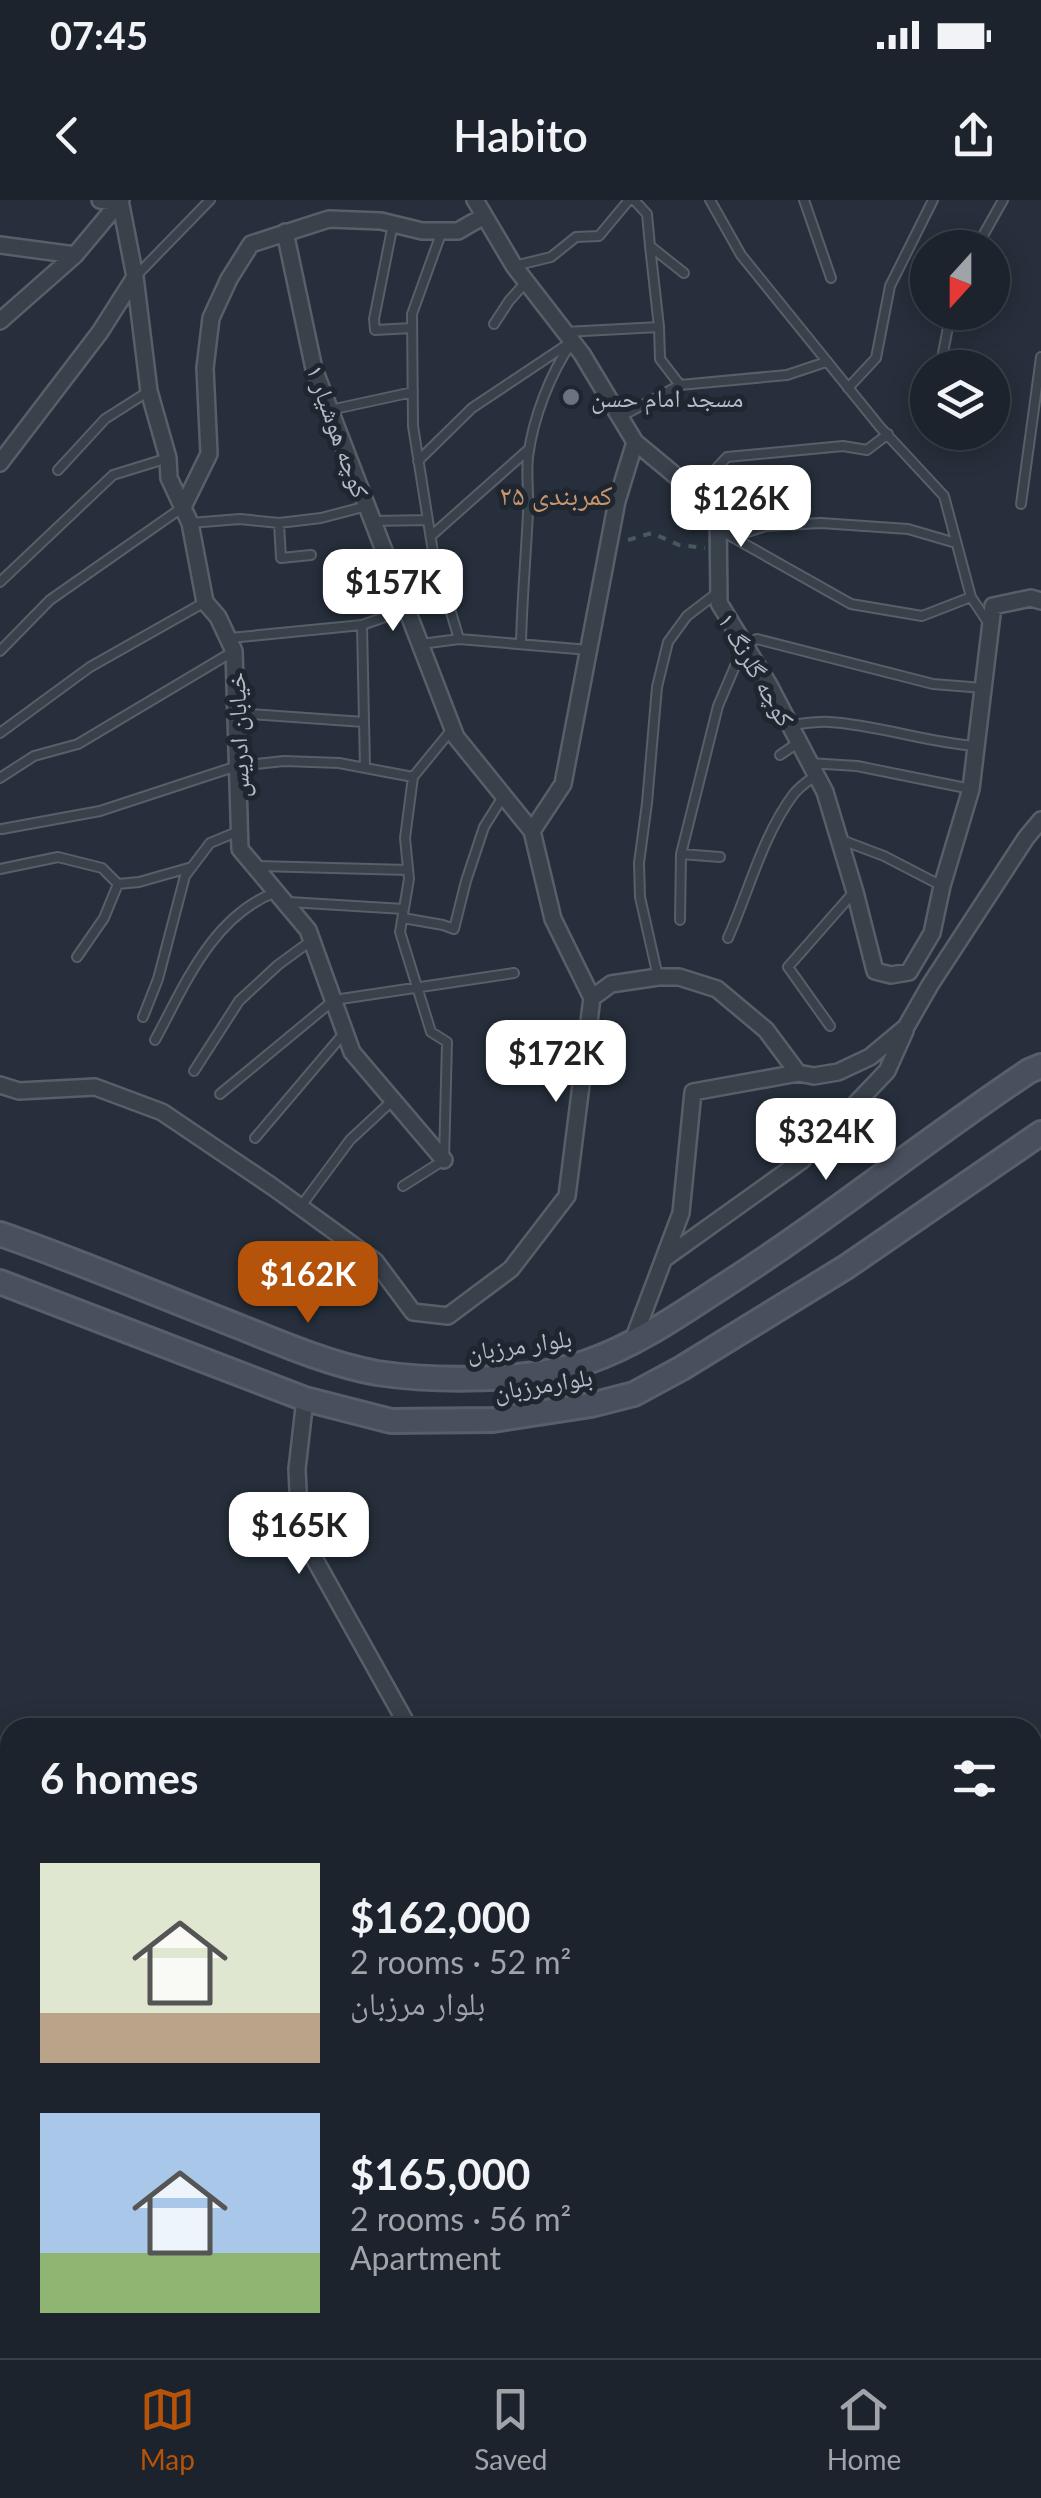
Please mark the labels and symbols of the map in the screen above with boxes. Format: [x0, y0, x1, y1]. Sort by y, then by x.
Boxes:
north arrow [910, 230, 1010, 330]
street label: کوچه هوشیار ۱ [301, 360, 377, 502]
place label: مسجد امام حسن [591, 382, 743, 415]
marker: مسجد امام حسن [560, 386, 582, 408]
pin: $126K [671, 465, 811, 550]
district label: کمربندی ۲۵ [499, 477, 613, 512]
pin: $157K [323, 549, 463, 634]
street label: کوچه گلرنگ ۱ [712, 607, 802, 731]
street label: خیابان ادریس [220, 672, 256, 798]
pin: $172K [486, 1020, 626, 1105]
pin: $324K [756, 1098, 896, 1183]
pin: $162K [238, 1241, 378, 1326]
street label: بلوار مرزبان [465, 1322, 574, 1368]
street label: بلوارمرزبان [492, 1360, 595, 1408]
pin: $165K [229, 1492, 369, 1577]

